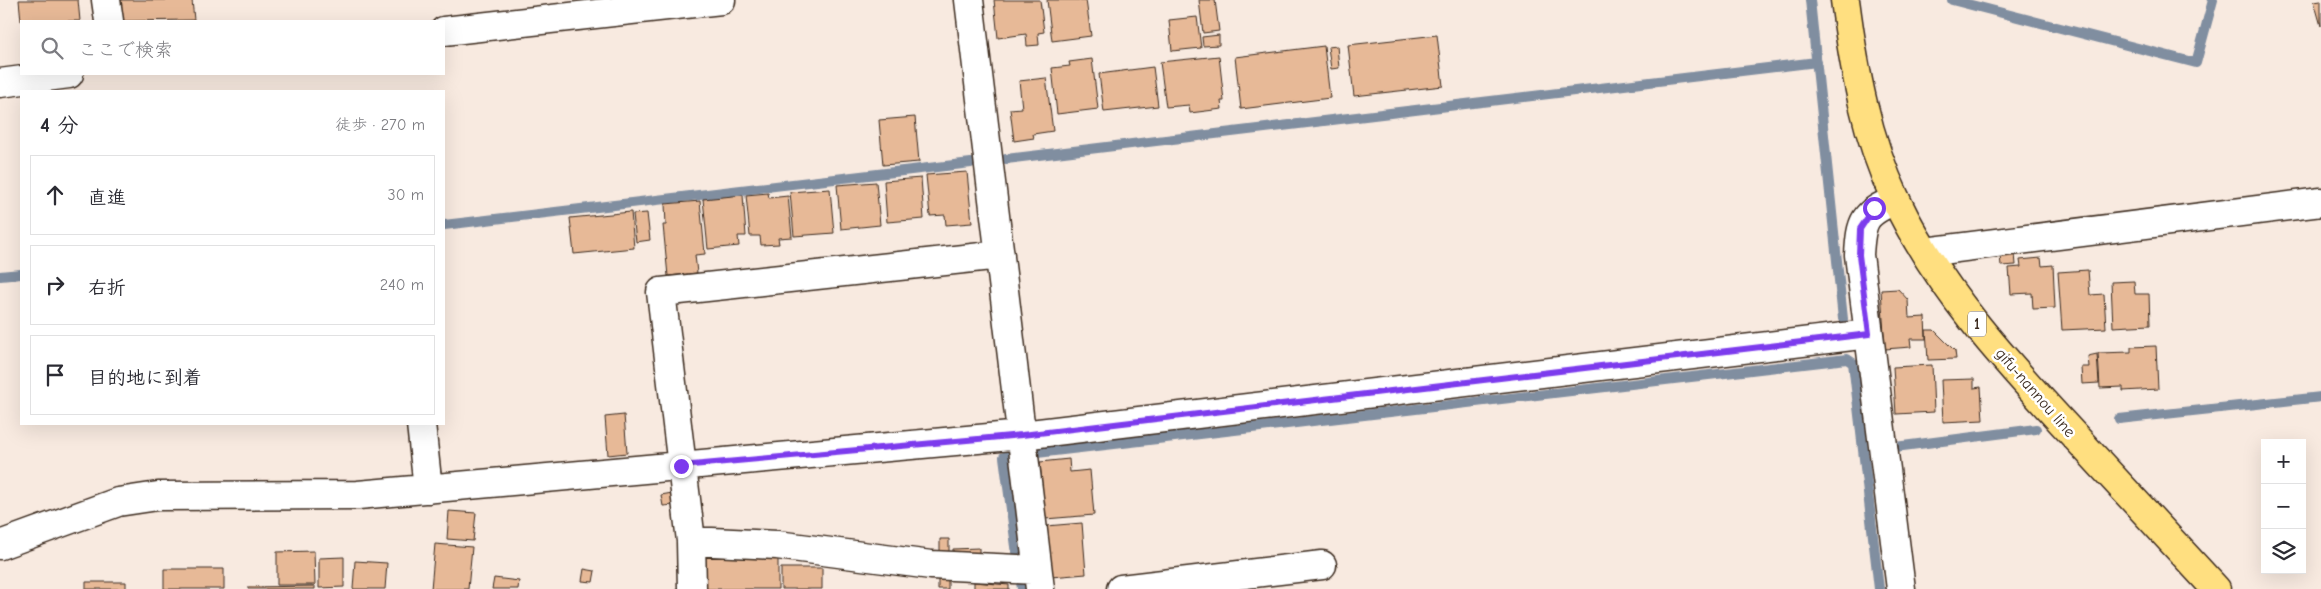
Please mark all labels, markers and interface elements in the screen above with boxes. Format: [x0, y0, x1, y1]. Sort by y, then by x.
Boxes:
search box [20, 20, 445, 75]
icon: search [38, 34, 66, 62]
text: ここで検索 [78, 39, 173, 61]
text: 4 分 [40, 113, 78, 137]
text: 徒歩 · 270 m [335, 116, 425, 134]
icon: ahead [41, 181, 69, 209]
text: 30 m [388, 186, 424, 204]
text: 直進 [88, 187, 126, 209]
route start [1863, 197, 1886, 220]
icon: right [41, 271, 69, 299]
text: 240 m [380, 276, 424, 294]
text: 右折 [88, 277, 126, 299]
road number: 1 [1968, 312, 1986, 336]
street label: gifu-nannou line [1992, 344, 2079, 441]
icon: arrive [41, 361, 69, 389]
text: 目的地に到着 [88, 367, 202, 389]
map controls [2261, 439, 2306, 574]
button: + [2261, 439, 2306, 484]
route end [670, 455, 693, 478]
button: − [2261, 484, 2306, 529]
button: layers [2261, 529, 2306, 574]

